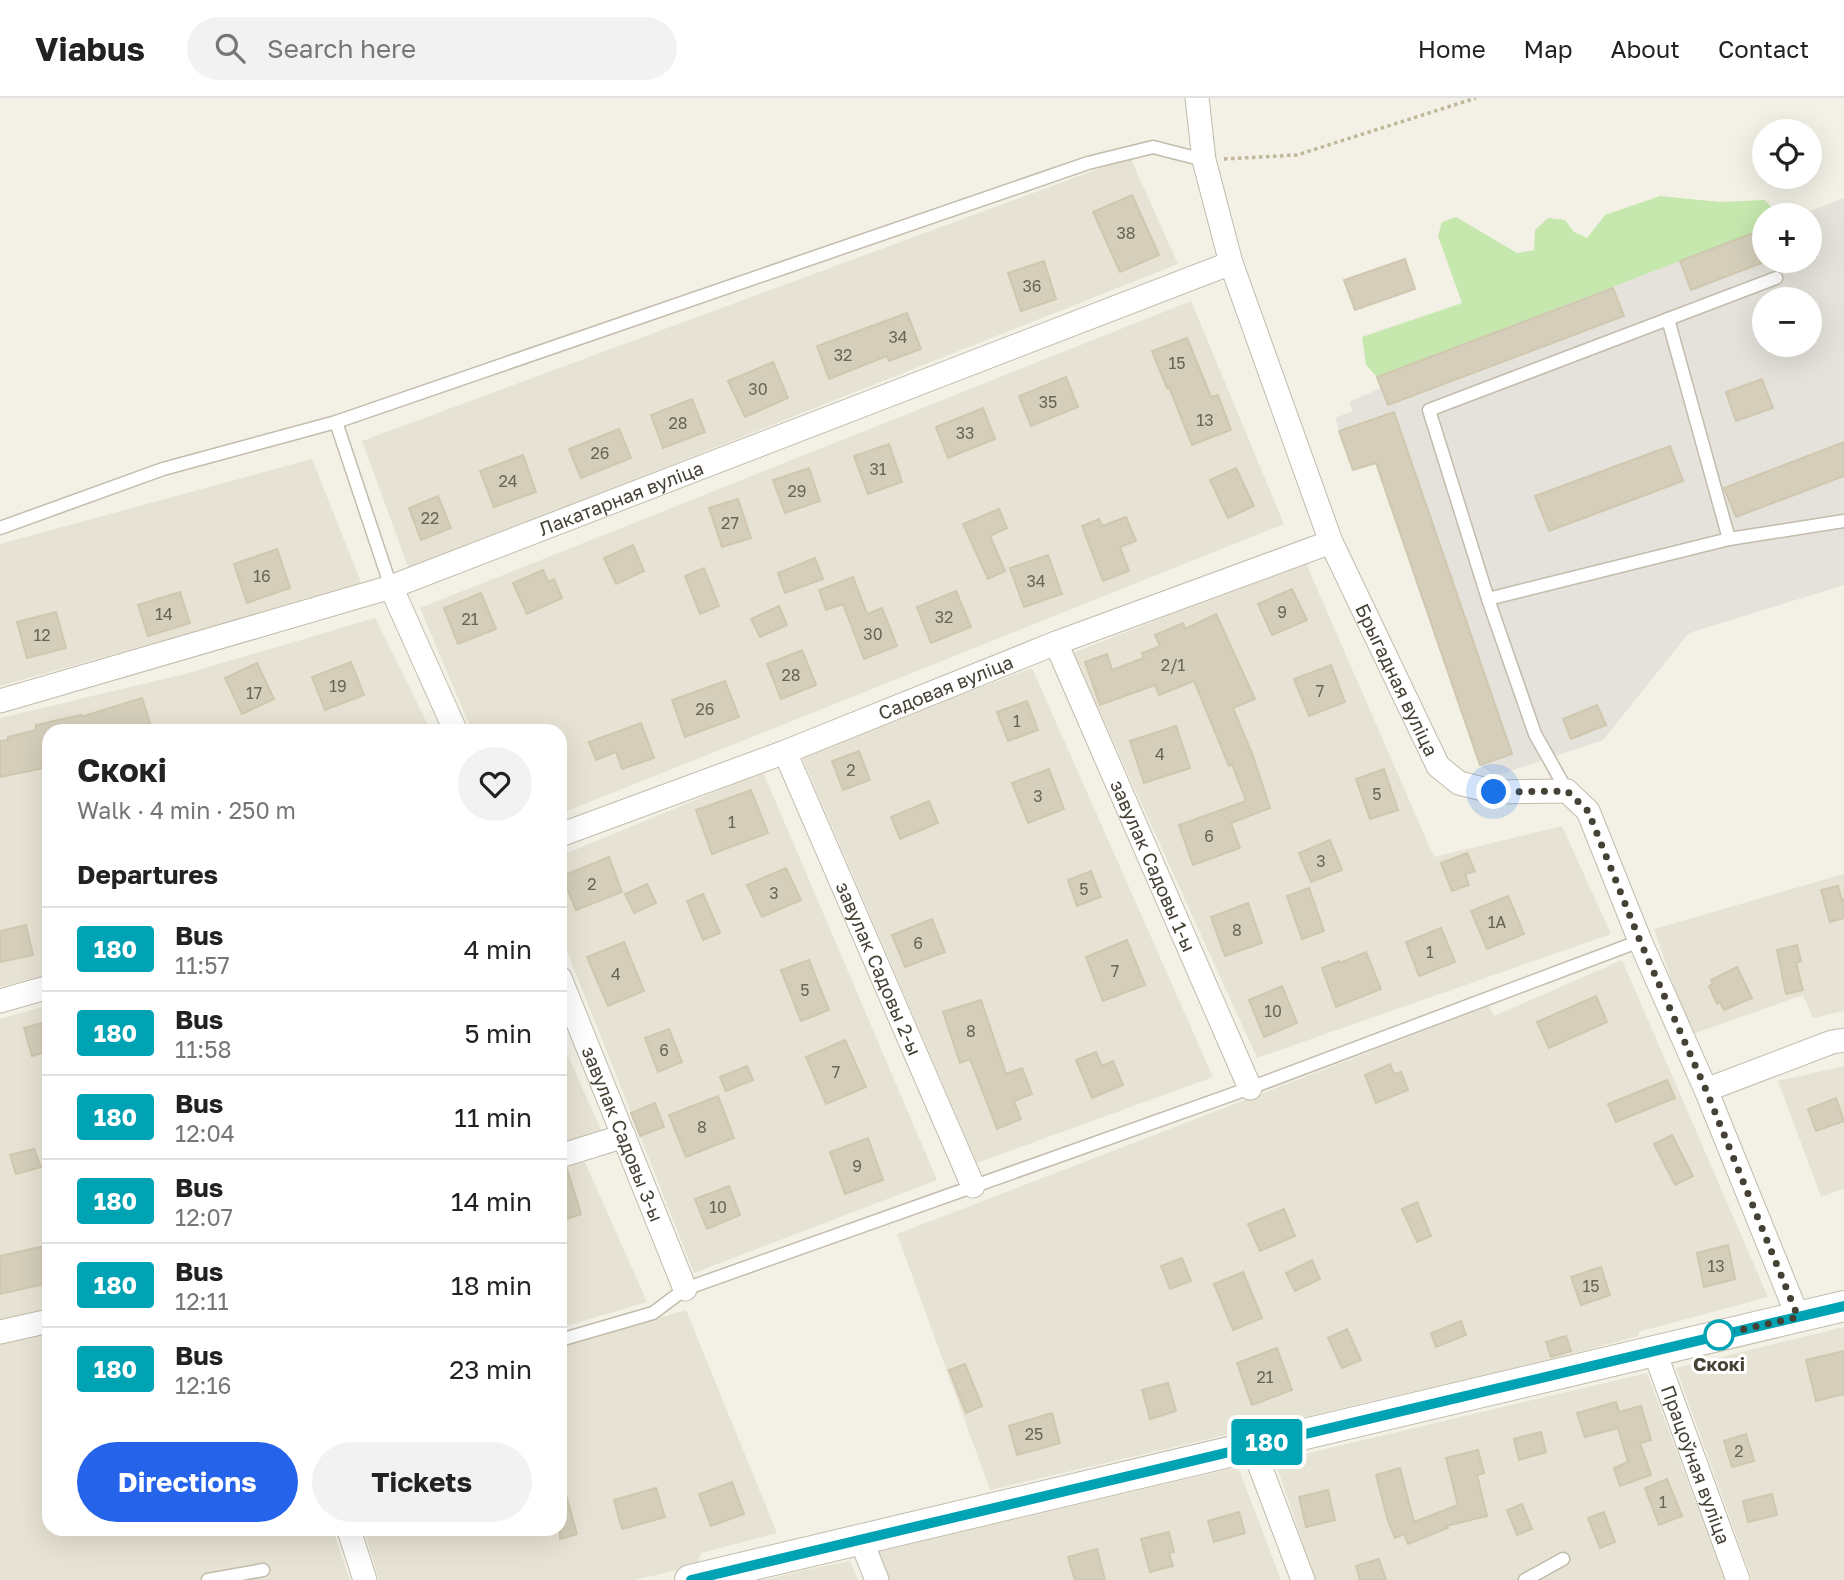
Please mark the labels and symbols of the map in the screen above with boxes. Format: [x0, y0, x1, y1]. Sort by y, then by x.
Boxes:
house number: 38 [1116, 223, 1136, 243]
house number: 36 [1022, 276, 1042, 296]
house number: 34 [888, 327, 908, 347]
house number: 32 [834, 345, 852, 365]
house number: 15 [1168, 353, 1186, 373]
house number: 30 [748, 379, 768, 399]
house number: 35 [1039, 392, 1057, 412]
house number: 13 [1196, 410, 1214, 430]
house number: 28 [668, 413, 688, 433]
house number: 33 [956, 423, 974, 443]
house number: 26 [591, 443, 609, 463]
street label: Лакатарная вуліца [535, 456, 707, 540]
house number: 31 [869, 459, 887, 479]
house number: 24 [498, 471, 518, 491]
house number: 29 [788, 481, 806, 501]
house number: 22 [421, 508, 439, 528]
house number: 27 [721, 513, 739, 533]
house number: 16 [253, 566, 271, 586]
house number: 34 [1026, 571, 1046, 591]
street label: Брыгадная вуліца [1351, 600, 1444, 760]
house number: 9 [1277, 602, 1287, 622]
house number: 14 [155, 604, 173, 624]
house number: 32 [935, 607, 953, 627]
house number: 21 [461, 609, 479, 629]
house number: 30 [863, 624, 883, 644]
house number: 12 [33, 625, 51, 645]
street label: Садовая вуліца [875, 650, 1016, 724]
house number: 2/1 [1161, 655, 1186, 675]
house number: 28 [781, 665, 801, 685]
house number: 19 [329, 676, 347, 696]
house number: 7 [1316, 681, 1324, 701]
house number: 17 [246, 683, 262, 703]
house number: 26 [696, 699, 714, 719]
house number: 1 [1013, 711, 1021, 731]
house number: 4 [1155, 744, 1165, 764]
house number: 2 [846, 760, 856, 780]
your location [1476, 774, 1511, 809]
street label: завулак Садовы 1-ы [1106, 776, 1201, 955]
house number: 5 [1372, 784, 1382, 804]
house number: 3 [1033, 786, 1043, 806]
house number: 1 [728, 812, 736, 832]
house number: 6 [1204, 826, 1214, 846]
house number: 3 [1316, 851, 1326, 871]
house number: 2 [587, 874, 597, 894]
street label: завулак Садовы 2-ы [832, 878, 927, 1059]
house number: 5 [1079, 879, 1089, 899]
house number: 3 [769, 883, 779, 903]
house number: 1A [1488, 912, 1507, 932]
house number: 8 [1232, 920, 1242, 940]
house number: 6 [913, 933, 923, 953]
house number: 1 [1426, 942, 1434, 962]
house number: 7 [1111, 961, 1119, 981]
house number: 4 [611, 964, 621, 984]
house number: 5 [800, 980, 810, 1000]
house number: 10 [1264, 1001, 1282, 1021]
house number: 8 [966, 1021, 976, 1041]
house number: 6 [659, 1040, 669, 1060]
street label: завулак Садовы 3-ы [578, 1043, 669, 1225]
house number: 7 [832, 1062, 840, 1082]
house number: 8 [697, 1117, 707, 1137]
house number: 9 [852, 1156, 862, 1176]
house number: 10 [709, 1197, 727, 1217]
house number: 13 [1707, 1256, 1725, 1276]
house number: 15 [1582, 1276, 1600, 1296]
marker: Скокі [1704, 1320, 1734, 1350]
place label: Скокі [1693, 1352, 1745, 1375]
house number: 21 [1256, 1367, 1274, 1387]
street label: Працоўная вуліца [1657, 1382, 1736, 1547]
line badge: 180 [1227, 1419, 1307, 1465]
house number: 25 [1025, 1424, 1043, 1444]
house number: 2 [1734, 1441, 1744, 1461]
house number: 1 [1659, 1492, 1667, 1512]

